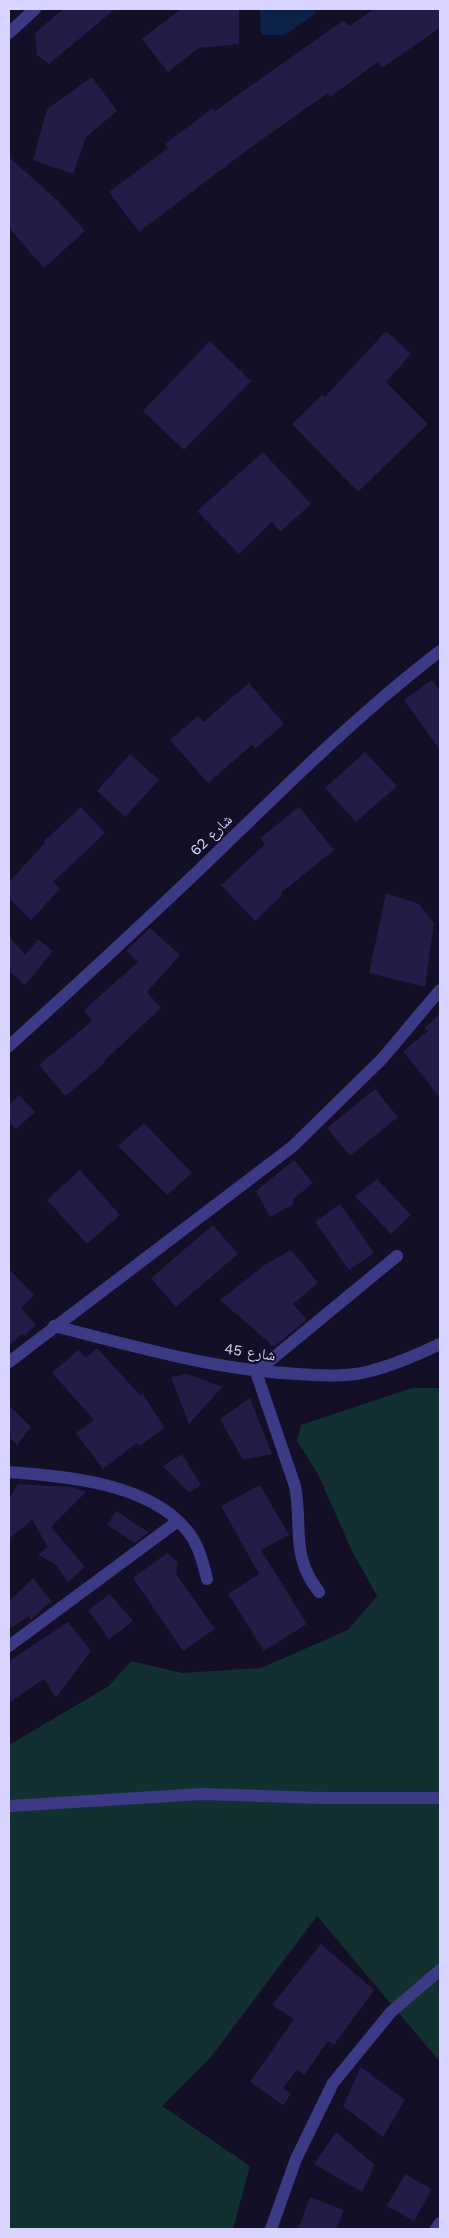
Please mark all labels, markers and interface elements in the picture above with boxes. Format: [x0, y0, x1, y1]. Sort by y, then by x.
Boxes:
street label: شارع 62 [186, 811, 237, 860]
street label: شارع 45 [223, 1340, 277, 1366]

